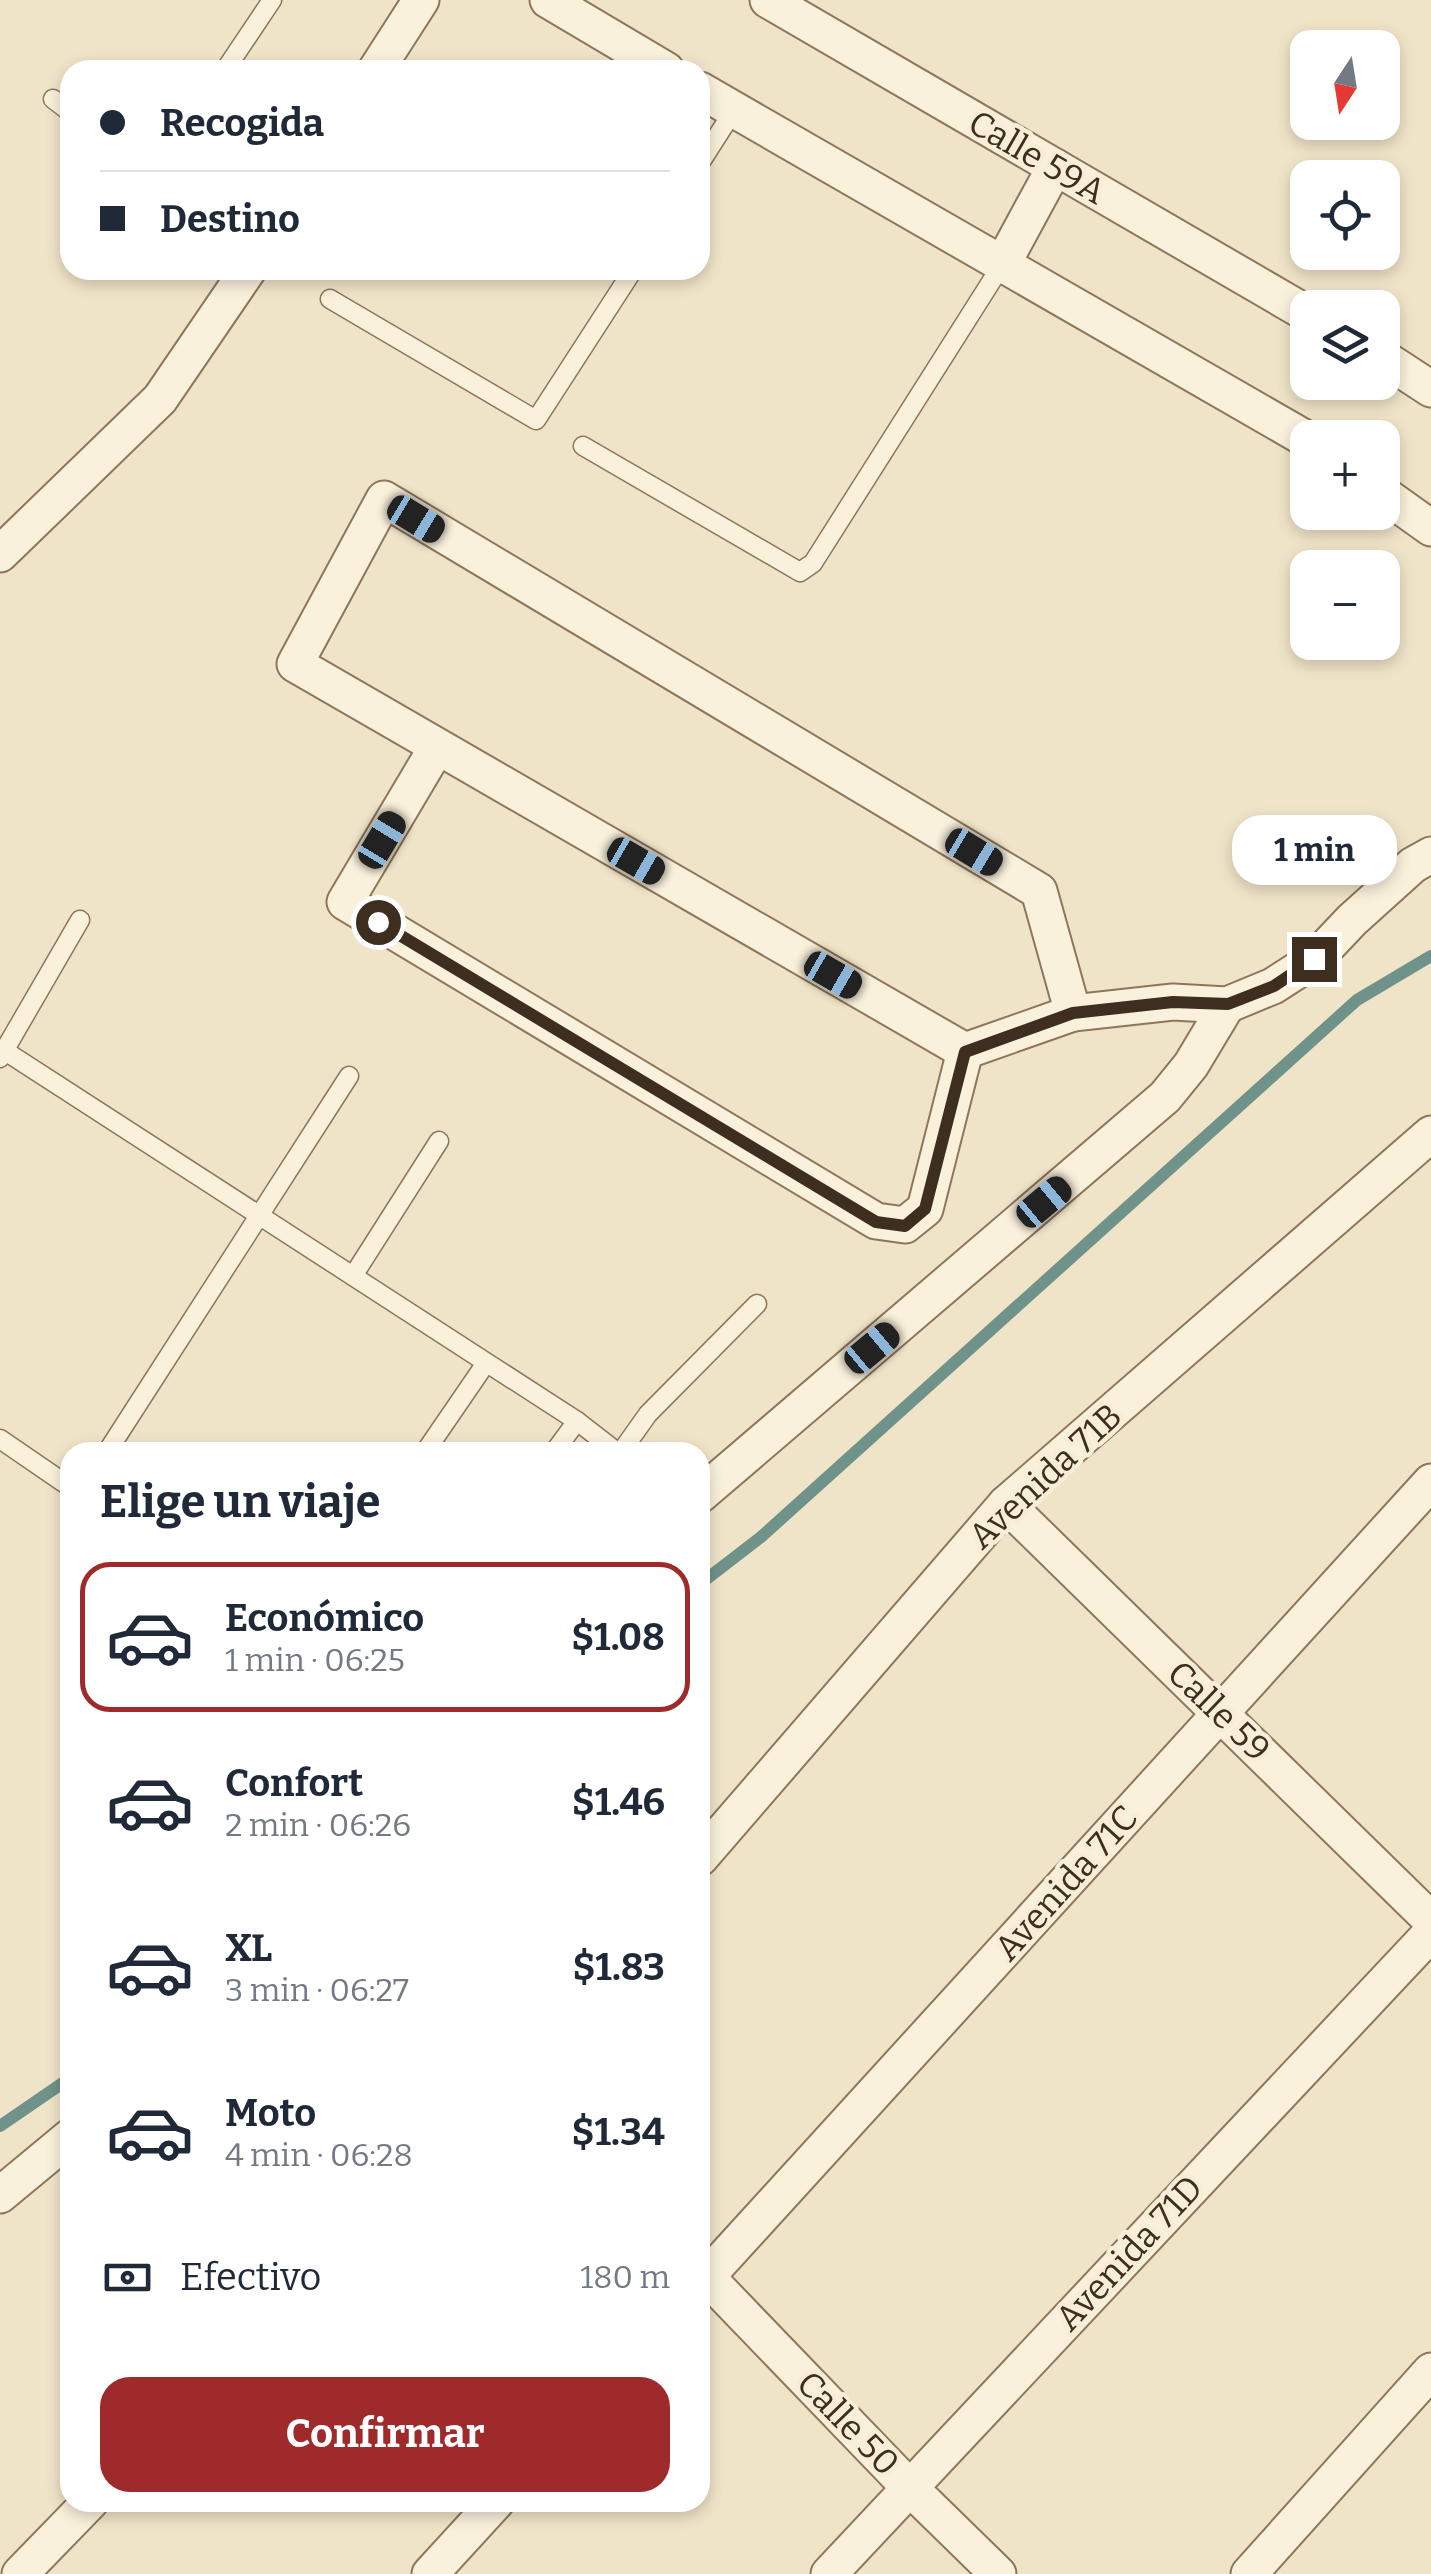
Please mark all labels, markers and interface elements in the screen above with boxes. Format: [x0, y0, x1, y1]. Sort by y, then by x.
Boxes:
north arrow [1290, 30, 1400, 140]
map controls [1290, 30, 1400, 660]
text: Recogida [160, 100, 324, 146]
street label: Calle 59A [961, 101, 1113, 213]
button: locate [1290, 160, 1400, 270]
text: Destino [160, 196, 300, 242]
button: layers [1290, 290, 1400, 400]
button: + [1290, 420, 1400, 530]
car [383, 491, 449, 547]
button: − [1290, 550, 1400, 660]
car [354, 807, 410, 873]
callout: 1 min [1232, 814, 1396, 884]
car [941, 824, 1007, 880]
text: 1 min [1274, 831, 1355, 869]
car [603, 833, 669, 889]
route start [356, 900, 401, 945]
route end [1292, 937, 1337, 982]
car [800, 947, 866, 1003]
car [1011, 1171, 1077, 1233]
car [839, 1317, 905, 1379]
street label: Avenida 71B [960, 1395, 1130, 1557]
text: Elige un viaje [100, 1475, 380, 1529]
icon: car [105, 1592, 195, 1682]
text: Económico [225, 1595, 424, 1641]
text: $1.08 [571, 1614, 665, 1660]
text: 1 min · 06:25 [225, 1641, 405, 1679]
street label: Calle 59 [1159, 1652, 1279, 1770]
icon: car [105, 1757, 195, 1847]
text: Confort [225, 1760, 363, 1806]
text: $1.46 [572, 1779, 665, 1825]
street label: Avenida 71C [986, 1797, 1146, 1969]
text: 2 min · 06:26 [225, 1806, 411, 1844]
icon: car [105, 1922, 195, 2012]
text: XL [225, 1925, 272, 1971]
text: $1.83 [572, 1944, 665, 1990]
text: 3 min · 06:27 [225, 1971, 409, 2009]
icon: car [105, 2087, 195, 2177]
text: Moto [225, 2090, 316, 2136]
text: $1.34 [572, 2109, 665, 2155]
text: 4 min · 06:28 [225, 2136, 413, 2174]
street label: Avenida 71D [1047, 2167, 1211, 2339]
icon: cash [100, 2250, 155, 2305]
text: Efectivo [180, 2254, 321, 2300]
text: 180 m [580, 2258, 670, 2296]
street label: Calle 50 [788, 2362, 908, 2484]
button: Confirmar [100, 2377, 670, 2492]

